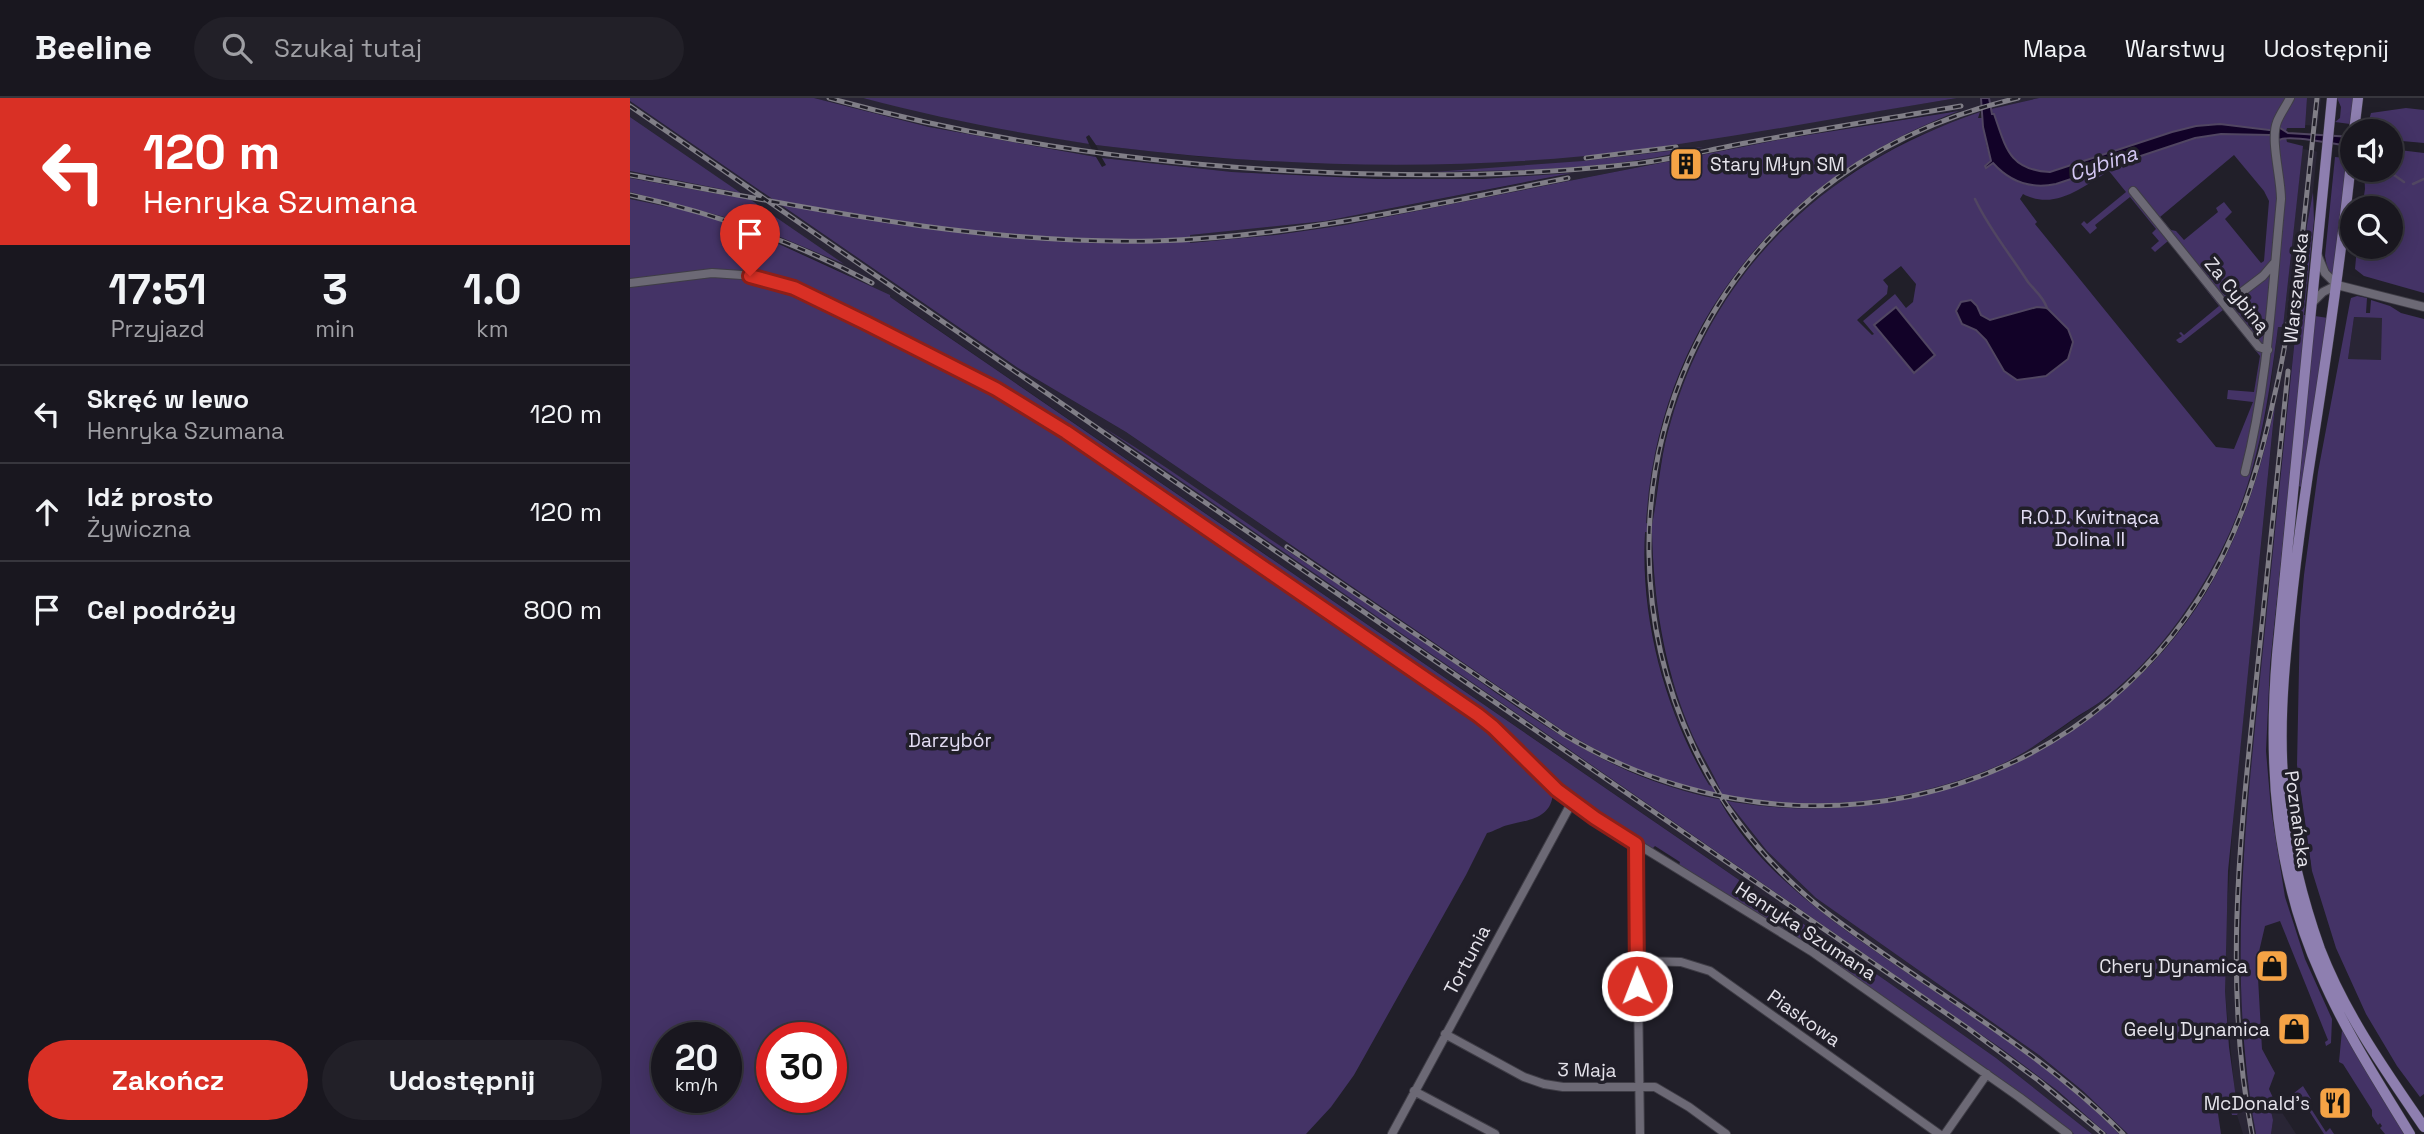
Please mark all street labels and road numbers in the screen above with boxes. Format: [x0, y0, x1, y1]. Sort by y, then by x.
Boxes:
street label: Warszawska [2278, 231, 2314, 345]
street label: Za Cybiną [2199, 252, 2275, 338]
street label: Poznańska [2279, 769, 2317, 869]
street label: Henryka Szumana [1731, 876, 1881, 986]
street label: Tortunia [1438, 921, 1496, 999]
street label: Piaskowa [1762, 984, 1846, 1052]
street label: 3 Maja [1557, 1057, 1617, 1083]

